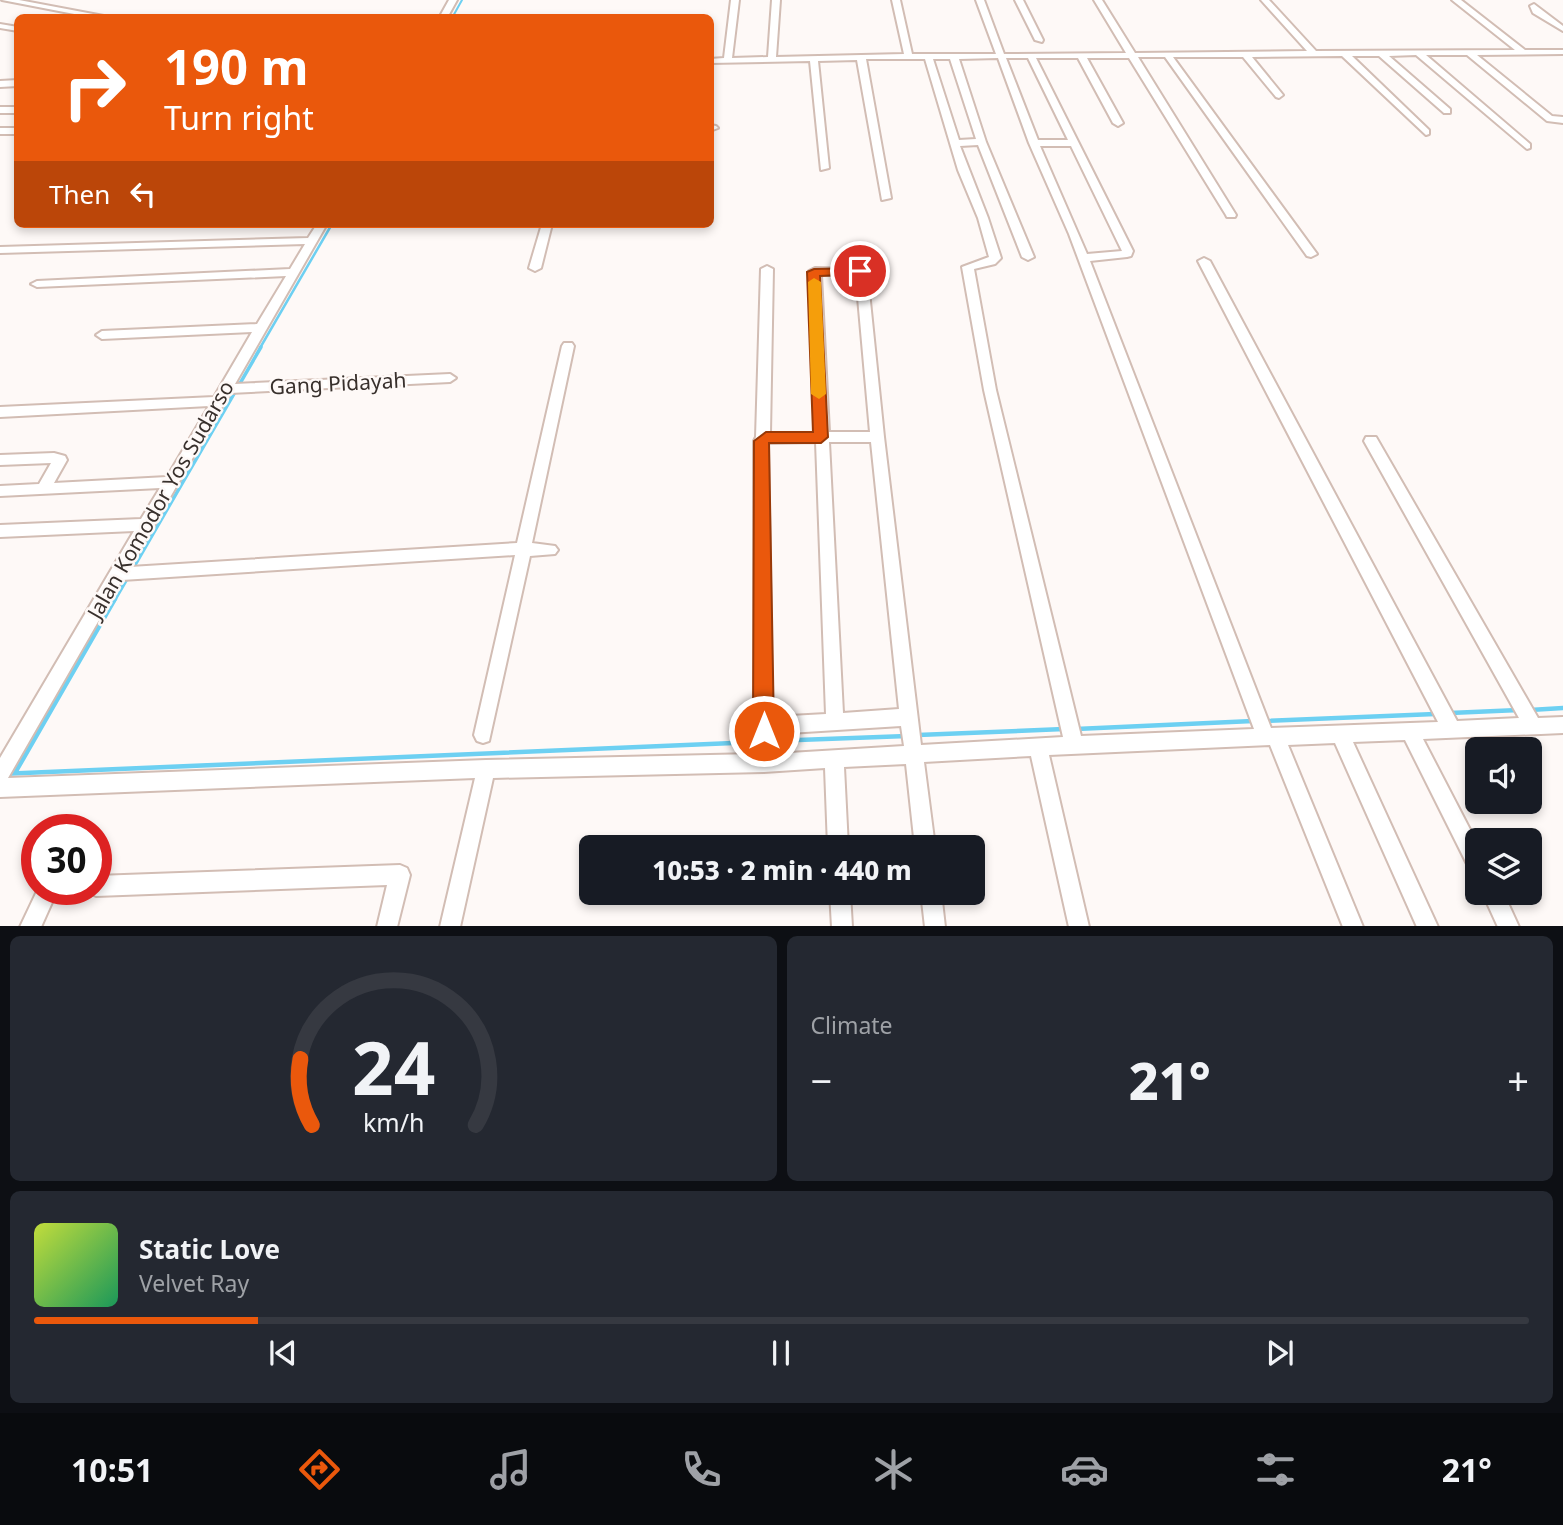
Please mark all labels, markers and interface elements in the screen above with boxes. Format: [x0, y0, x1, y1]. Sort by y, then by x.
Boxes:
text: 190 m [164, 33, 309, 99]
icon: right [49, 42, 140, 133]
text: Turn right [164, 96, 314, 139]
icon: left [124, 175, 162, 213]
text: Then [49, 176, 110, 212]
pin [830, 241, 890, 301]
icon: arrive [841, 252, 879, 290]
street label: Gang Pidayah [269, 365, 407, 401]
street label: Jalan Komodor Yos Sudarso [79, 375, 240, 625]
position arrow [727, 694, 801, 768]
map controls [1465, 737, 1542, 905]
button: sound [1465, 737, 1542, 814]
speed limit sign: 30 [21, 814, 112, 905]
button: layers [1465, 828, 1542, 905]
text: 10:53 · 2 min · 440 m [652, 852, 912, 888]
text: Climate [811, 1009, 893, 1041]
text: 24 [352, 1017, 435, 1116]
text: 21° [1129, 1044, 1211, 1115]
text: − [811, 1054, 832, 1106]
text: + [1507, 1054, 1529, 1106]
text: km/h [362, 1104, 424, 1138]
text: Static Love [139, 1231, 280, 1267]
text: Velvet Ray [139, 1267, 249, 1299]
icon: previous [264, 1334, 302, 1372]
icon: pause [762, 1334, 800, 1372]
icon: next [1261, 1334, 1299, 1372]
icon: directions [295, 1445, 344, 1494]
icon: music [486, 1445, 535, 1494]
icon: phone [677, 1445, 726, 1494]
icon: climate [869, 1445, 918, 1494]
icon: car [1060, 1445, 1109, 1494]
icon: filters [1251, 1445, 1300, 1494]
text: 10:51 [71, 1448, 153, 1491]
text: 21° [1442, 1448, 1492, 1491]

